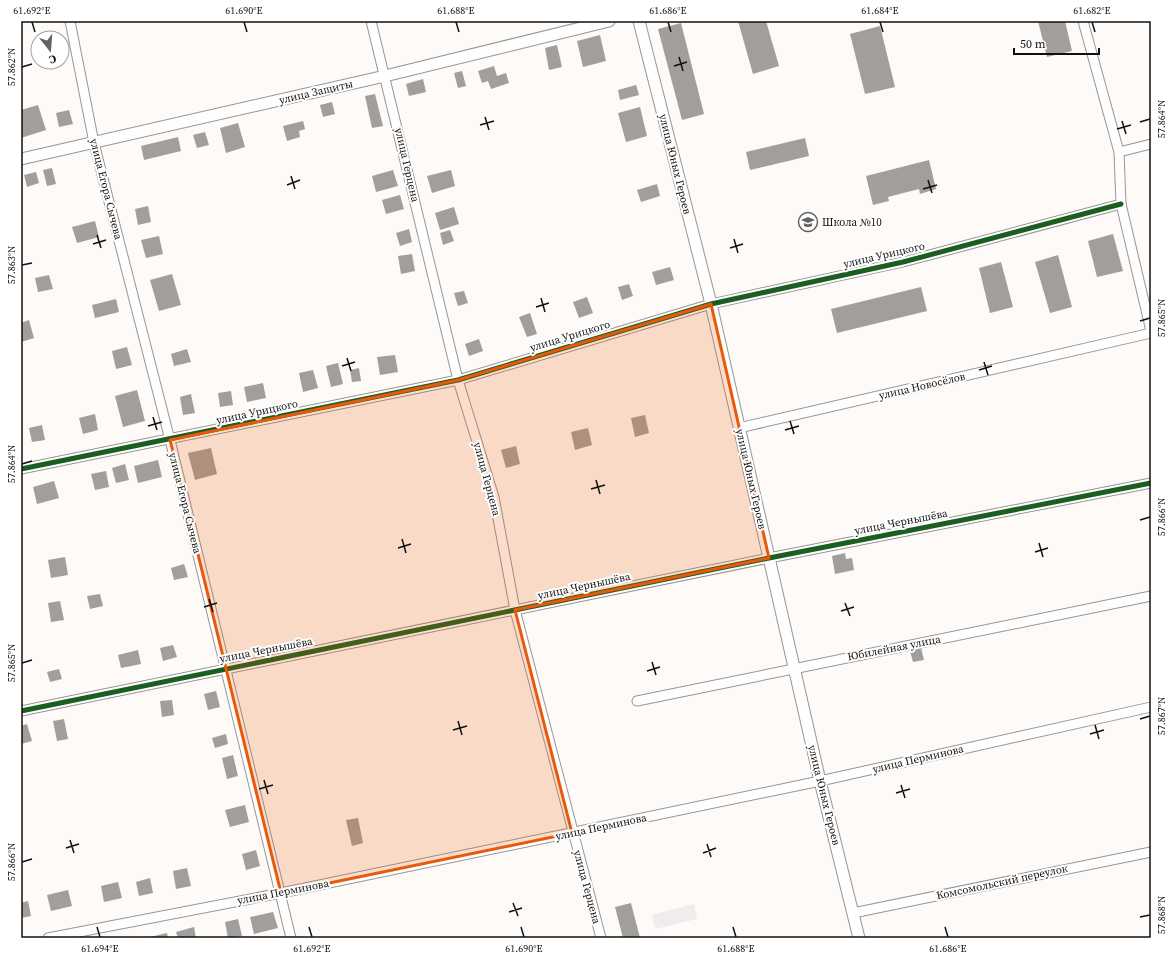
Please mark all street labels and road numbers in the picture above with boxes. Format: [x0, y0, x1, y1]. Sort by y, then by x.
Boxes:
street label: улица Защиты [277, 76, 355, 108]
street label: улица Юных Героев [655, 112, 695, 216]
street label: улица Герцена [391, 126, 423, 204]
street label: улица Егора Сычева [86, 137, 126, 241]
street label: улица Урицкого [842, 238, 926, 272]
street label: улица Урицкого [528, 317, 612, 355]
street label: улица Новосёлов [877, 369, 967, 403]
street label: улица Урицкого [215, 396, 299, 428]
street label: улица Юных Героев [732, 427, 770, 531]
street label: улица Герцена [470, 440, 504, 518]
street label: улица Егора Сычева [165, 451, 205, 555]
street label: улица Чернышёва [853, 506, 949, 538]
street label: улица Чернышёва [536, 569, 632, 603]
street label: Юбилейная улица [846, 632, 942, 664]
street label: улица Чернышёва [218, 634, 314, 666]
street label: улица Перминова [871, 741, 965, 777]
street label: улица Юных Героев [804, 743, 844, 847]
street label: улица Перминова [554, 810, 649, 844]
street label: улица Герцена [570, 848, 604, 926]
street label: Комсомольский переулок [935, 861, 1069, 903]
street label: улица Перминова [236, 876, 331, 908]

